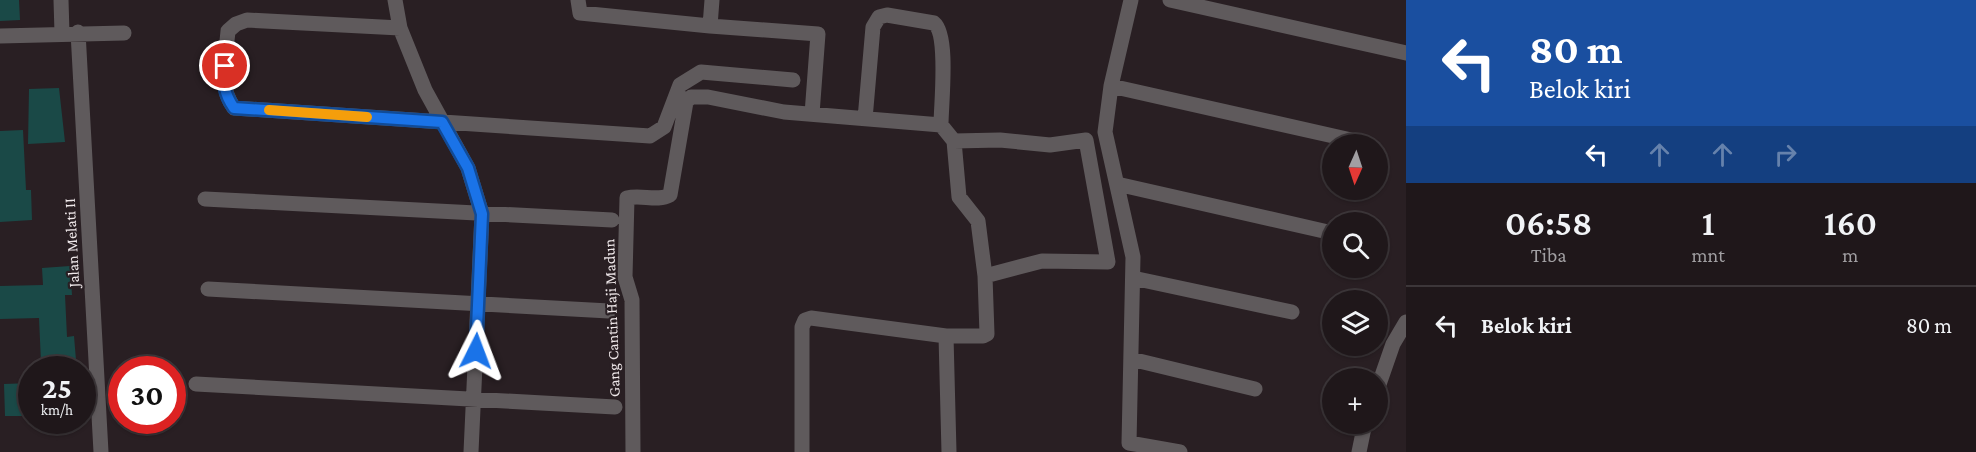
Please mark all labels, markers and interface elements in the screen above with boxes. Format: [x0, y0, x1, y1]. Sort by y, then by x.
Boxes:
icon: left [1430, 24, 1508, 102]
text: 80 m [1529, 25, 1623, 72]
pin [199, 40, 250, 91]
icon: arrive [208, 49, 241, 82]
text: Belok kiri [1529, 74, 1631, 104]
north arrow [1322, 134, 1388, 200]
map controls [1322, 134, 1388, 434]
icon: left [1580, 138, 1613, 171]
icon: ahead [1643, 138, 1676, 171]
icon: ahead [1706, 138, 1739, 171]
icon: right [1769, 138, 1802, 171]
street label: Jalan Melati II [61, 198, 83, 290]
text: 06:58 [1505, 203, 1592, 243]
text: 1 [1702, 203, 1715, 243]
text: 160 [1824, 203, 1877, 243]
button: search [1322, 212, 1388, 278]
street label: Gang Cantin Haji Madun [600, 238, 624, 397]
text: Tiba [1531, 244, 1567, 266]
text: mnt [1691, 244, 1725, 266]
text: m [1842, 244, 1858, 266]
button: layers [1322, 290, 1388, 356]
icon: left [1430, 309, 1463, 342]
text: Belok kiri [1481, 313, 1572, 338]
text: 80 m [1906, 313, 1952, 338]
position arrow [444, 319, 508, 383]
speed limit sign: 30 [108, 356, 186, 434]
button: + [1322, 368, 1388, 434]
text: 25 [42, 371, 72, 404]
text: km/h [41, 402, 73, 418]

